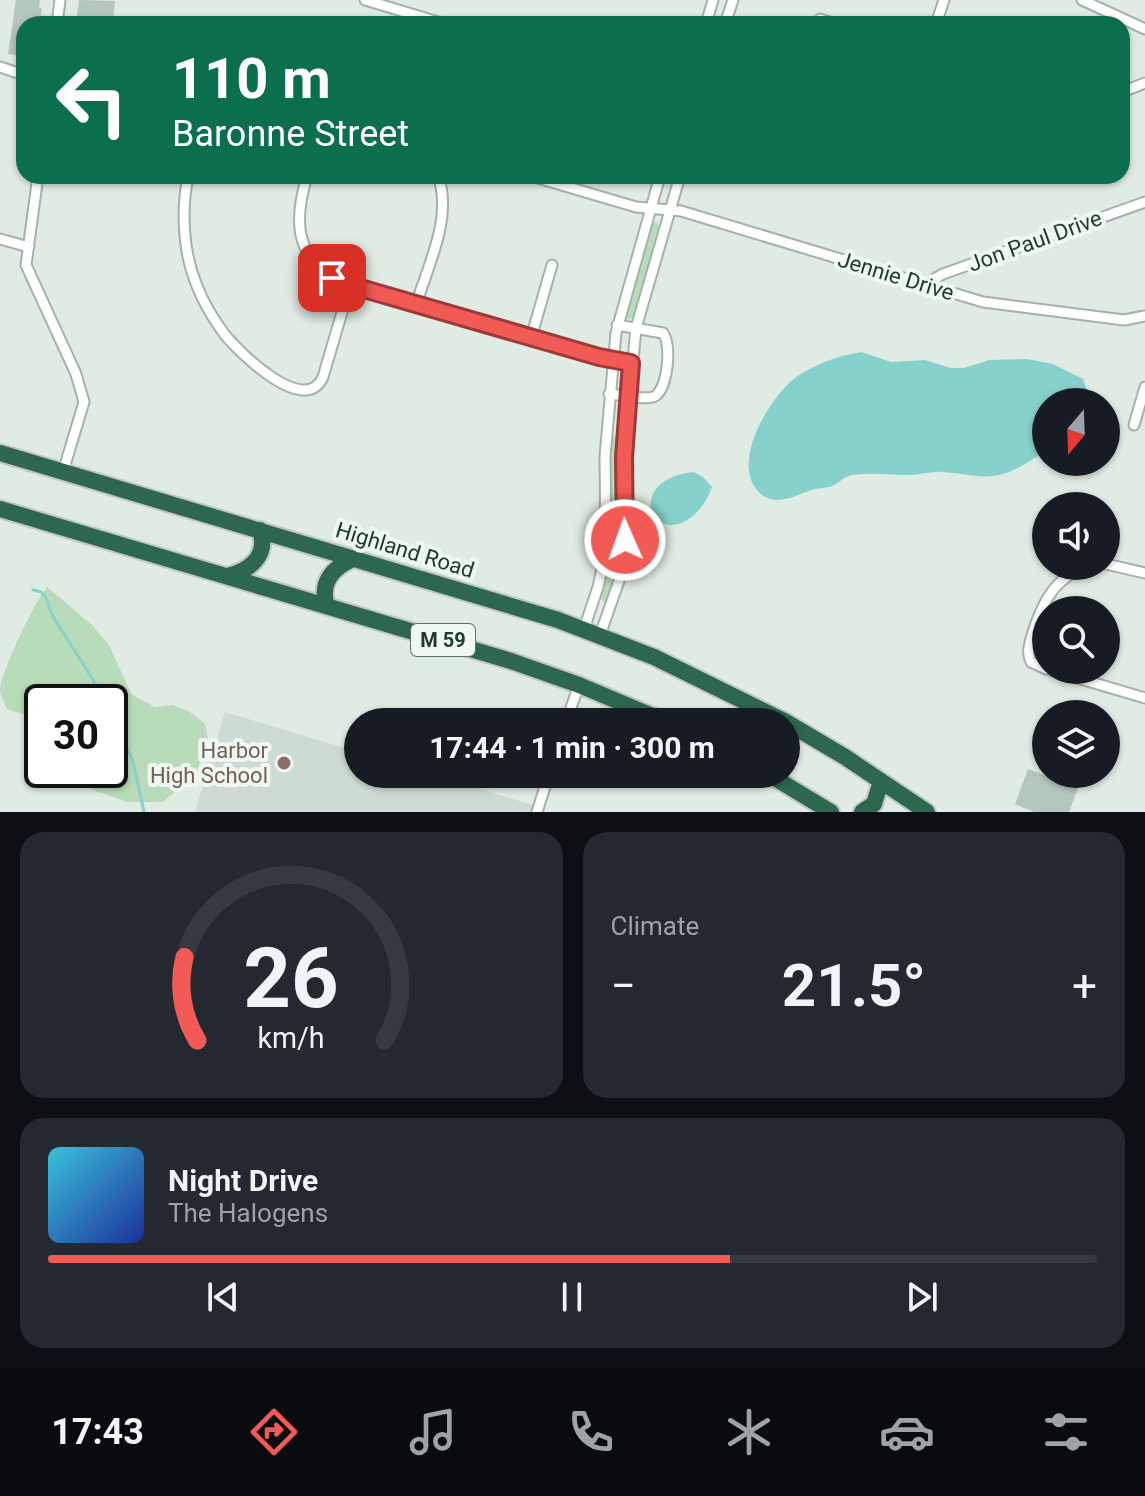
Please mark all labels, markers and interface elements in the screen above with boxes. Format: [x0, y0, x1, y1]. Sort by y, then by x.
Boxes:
text: 110 m [172, 46, 331, 112]
icon: left [40, 48, 144, 152]
text: Baronne Street [172, 113, 409, 155]
street label: Jon Paul Drive [965, 205, 1105, 277]
pin [298, 244, 366, 312]
street label: Jennie Drive [835, 247, 957, 305]
icon: arrive [310, 256, 354, 300]
north arrow [1032, 388, 1120, 476]
map controls [1032, 388, 1120, 788]
button: sound [1032, 492, 1120, 580]
position arrow [583, 498, 667, 582]
street label: Highland Road [333, 517, 477, 583]
button: search [1032, 596, 1120, 684]
road number: M 59 [411, 624, 475, 656]
speed limit sign: 30 [24, 684, 128, 788]
button: layers [1032, 700, 1120, 788]
text: 17:44 · 1 min · 300 m [429, 730, 715, 765]
place label: Harbor High School [150, 738, 269, 788]
marker: Harbor High School [275, 754, 293, 772]
text: Climate [611, 911, 699, 941]
text: 26 [244, 930, 339, 1027]
text: 21.5° [782, 950, 926, 1021]
text: − [611, 960, 636, 1012]
text: + [1072, 960, 1097, 1012]
text: km/h [258, 1021, 325, 1055]
text: Night Drive [168, 1163, 318, 1198]
text: The Halogens [168, 1198, 328, 1228]
icon: previous [201, 1275, 245, 1319]
icon: pause [550, 1275, 594, 1319]
icon: next [900, 1275, 944, 1319]
icon: directions [246, 1404, 302, 1460]
icon: music [405, 1404, 461, 1460]
icon: phone [563, 1404, 619, 1460]
icon: climate [721, 1404, 777, 1460]
icon: car [879, 1404, 935, 1460]
icon: filters [1038, 1404, 1094, 1460]
text: 17:43 [51, 1411, 144, 1453]

